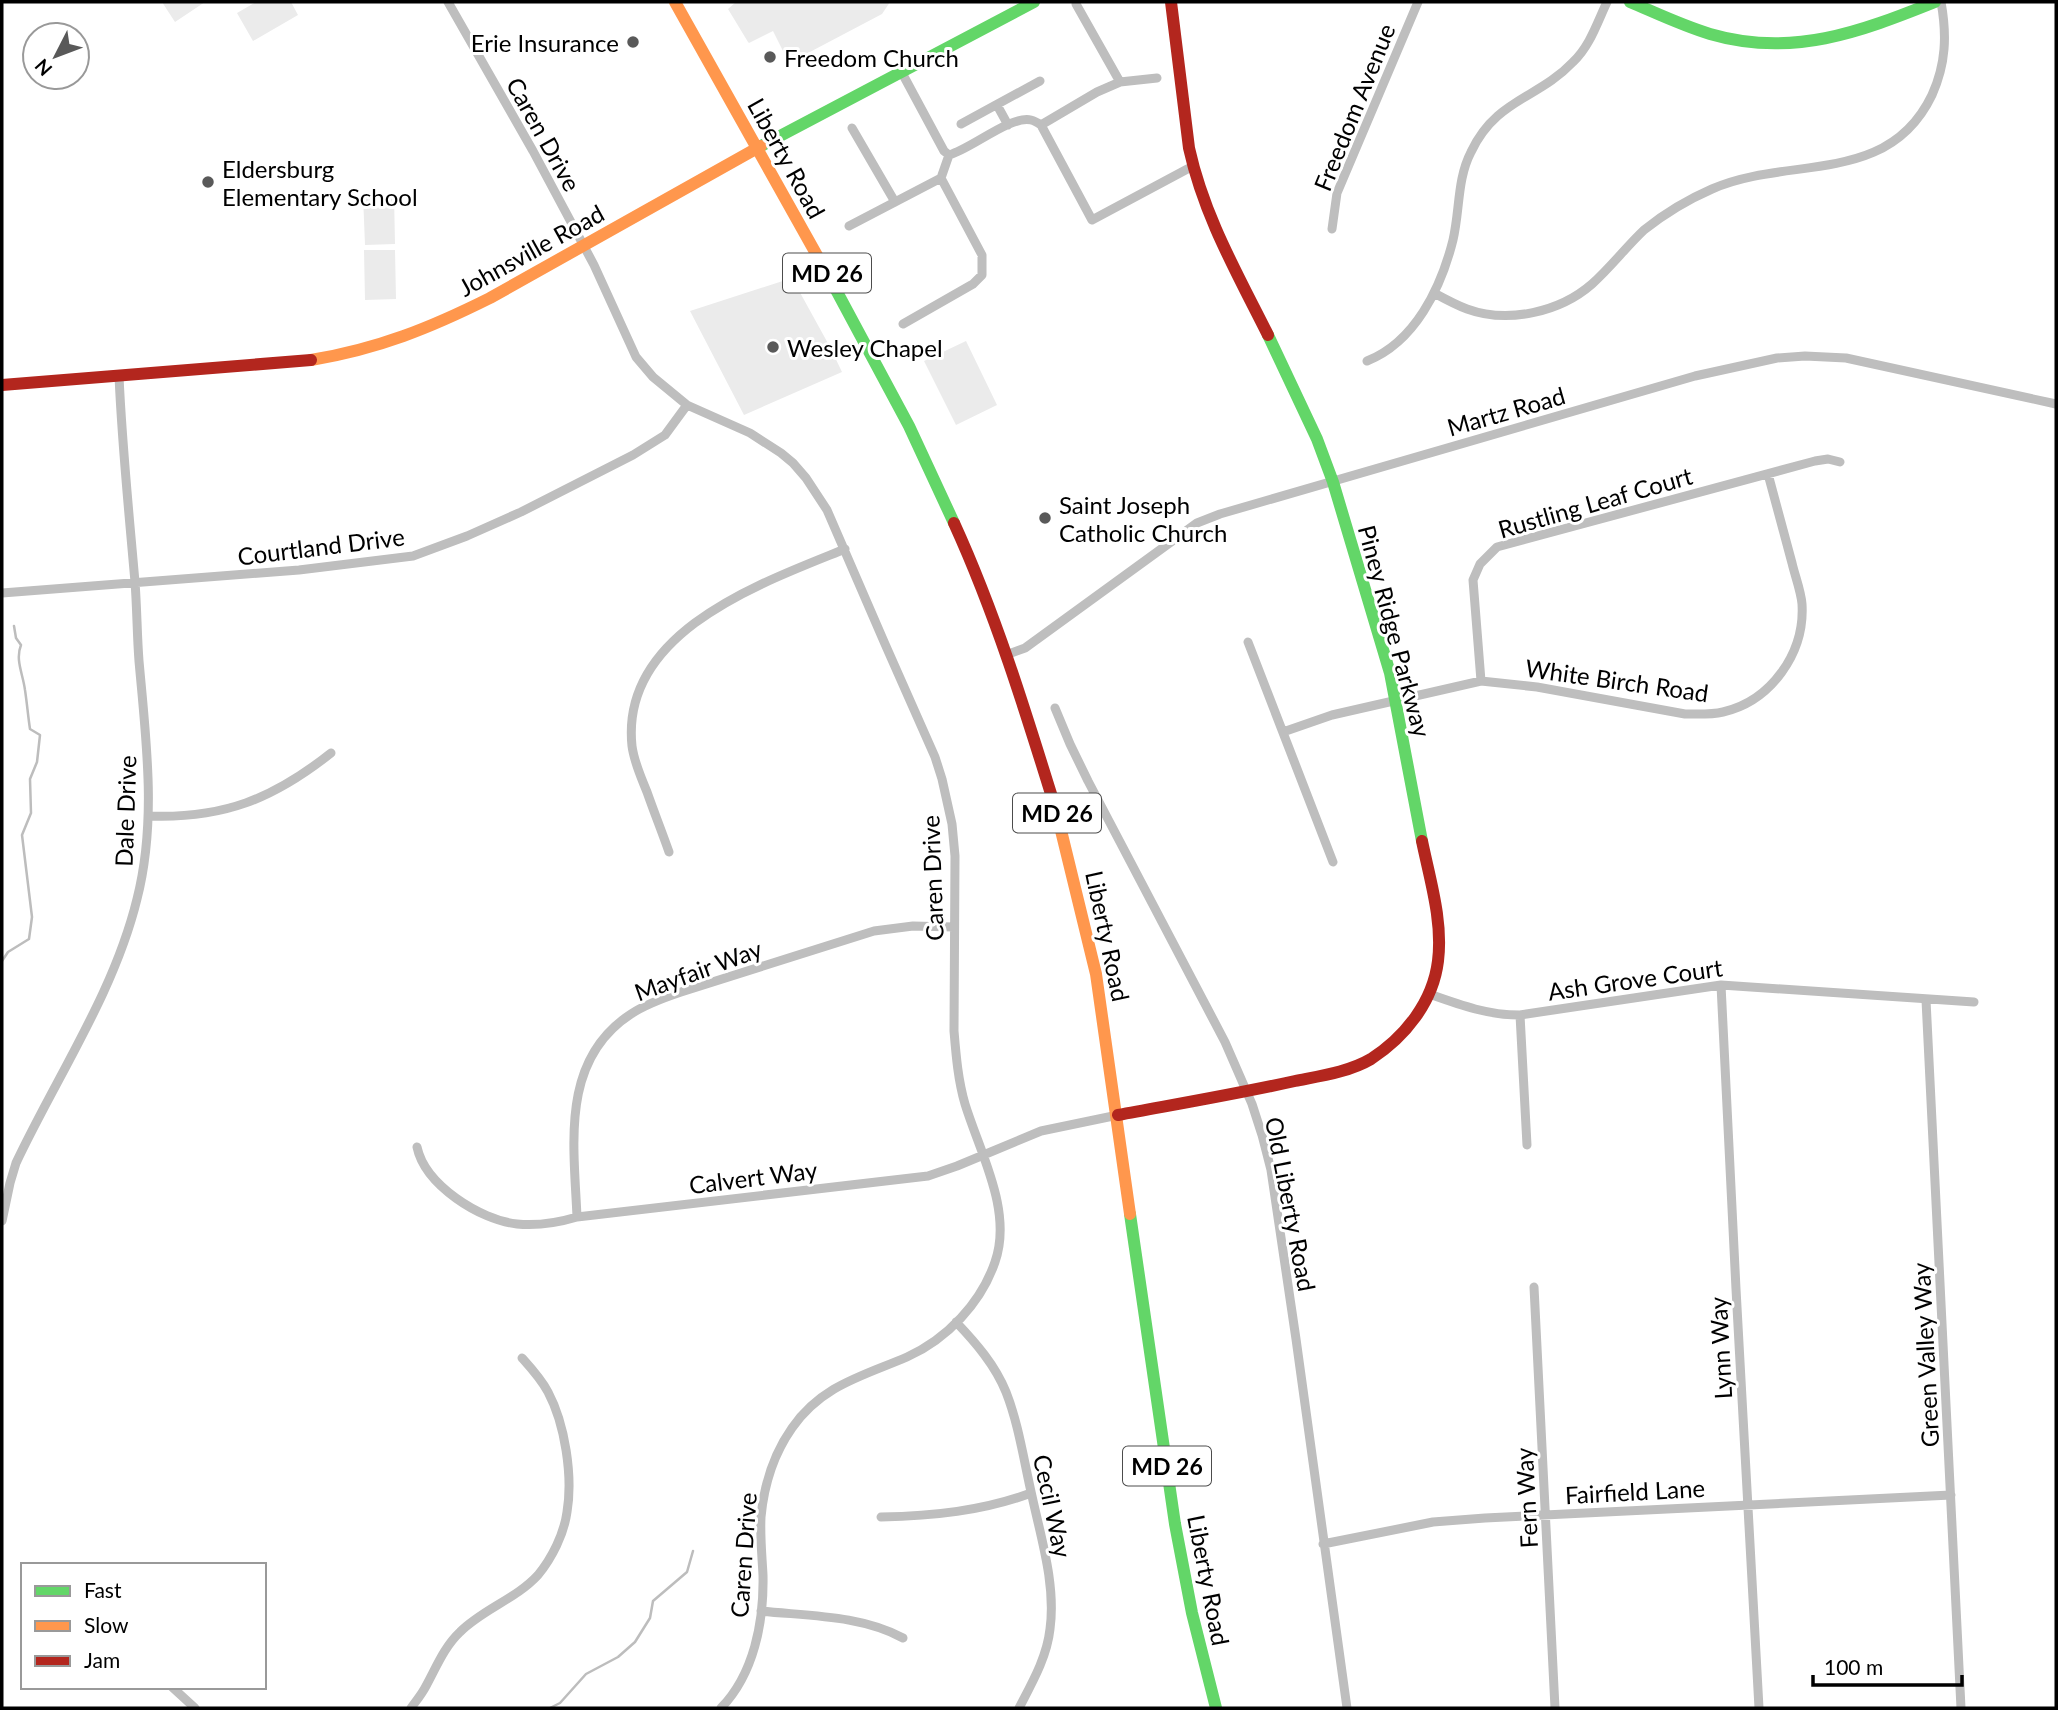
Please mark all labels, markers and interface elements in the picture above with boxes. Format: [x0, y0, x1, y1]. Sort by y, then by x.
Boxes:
street label: Freedom Avenue [1307, 19, 1401, 195]
north arrow [21, 21, 91, 91]
place label: Erie Insurance [471, 28, 619, 57]
marker: Erie Insurance [625, 34, 641, 50]
place label: Freedom Church [784, 43, 959, 72]
marker: Freedom Church [762, 49, 778, 65]
text: N [30, 55, 56, 81]
street label: Caren Drive [501, 72, 587, 196]
street label: Liberty Road [742, 93, 832, 223]
place label: Eldersburg Elementary School [222, 154, 418, 211]
marker: Eldersburg Elementary School [200, 174, 216, 190]
street label: Johnsville Road [453, 198, 609, 302]
road number: MD 26 [783, 254, 871, 292]
place label: Wesley Chapel [787, 333, 943, 362]
marker: Wesley Chapel [765, 339, 781, 355]
street label: Martz Road [1444, 380, 1568, 442]
street label: Rustling Leaf Court [1495, 460, 1696, 544]
place label: Saint Joseph Catholic Church [1059, 490, 1227, 547]
marker: Saint Joseph Catholic Church [1037, 510, 1053, 526]
street label: Courtland Drive [236, 521, 406, 571]
street label: Piney Ridge Parkway [1353, 522, 1437, 741]
street label: White Birch Road [1524, 653, 1710, 707]
street label: Dale Drive [109, 755, 141, 867]
road number: MD 26 [1013, 793, 1101, 832]
street label: Caren Drive [915, 815, 949, 941]
street label: Liberty Road [1080, 868, 1136, 1004]
street label: Mayfair Way [630, 933, 766, 1006]
street label: Ash Grove Court [1546, 952, 1725, 1006]
street label: Old Liberty Road [1260, 1114, 1322, 1294]
street label: Calvert Way [687, 1155, 819, 1199]
street label: Green Valley Way [1906, 1261, 1944, 1448]
street label: Lynn Way [1703, 1295, 1737, 1400]
road number: MD 26 [1123, 1446, 1211, 1485]
street label: Fern Way [1509, 1446, 1543, 1549]
street label: Cecil Way [1028, 1452, 1078, 1561]
street label: Fairfield Lane [1564, 1473, 1706, 1509]
street label: Caren Drive [724, 1491, 762, 1619]
street label: Liberty Road [1182, 1512, 1236, 1648]
legend [21, 1563, 266, 1689]
text: Fast [84, 1577, 122, 1602]
text: Slow [84, 1612, 129, 1637]
scale bar [1813, 1644, 1962, 1688]
text: Jam [84, 1647, 120, 1672]
text: 100 m [1824, 1654, 1883, 1679]

